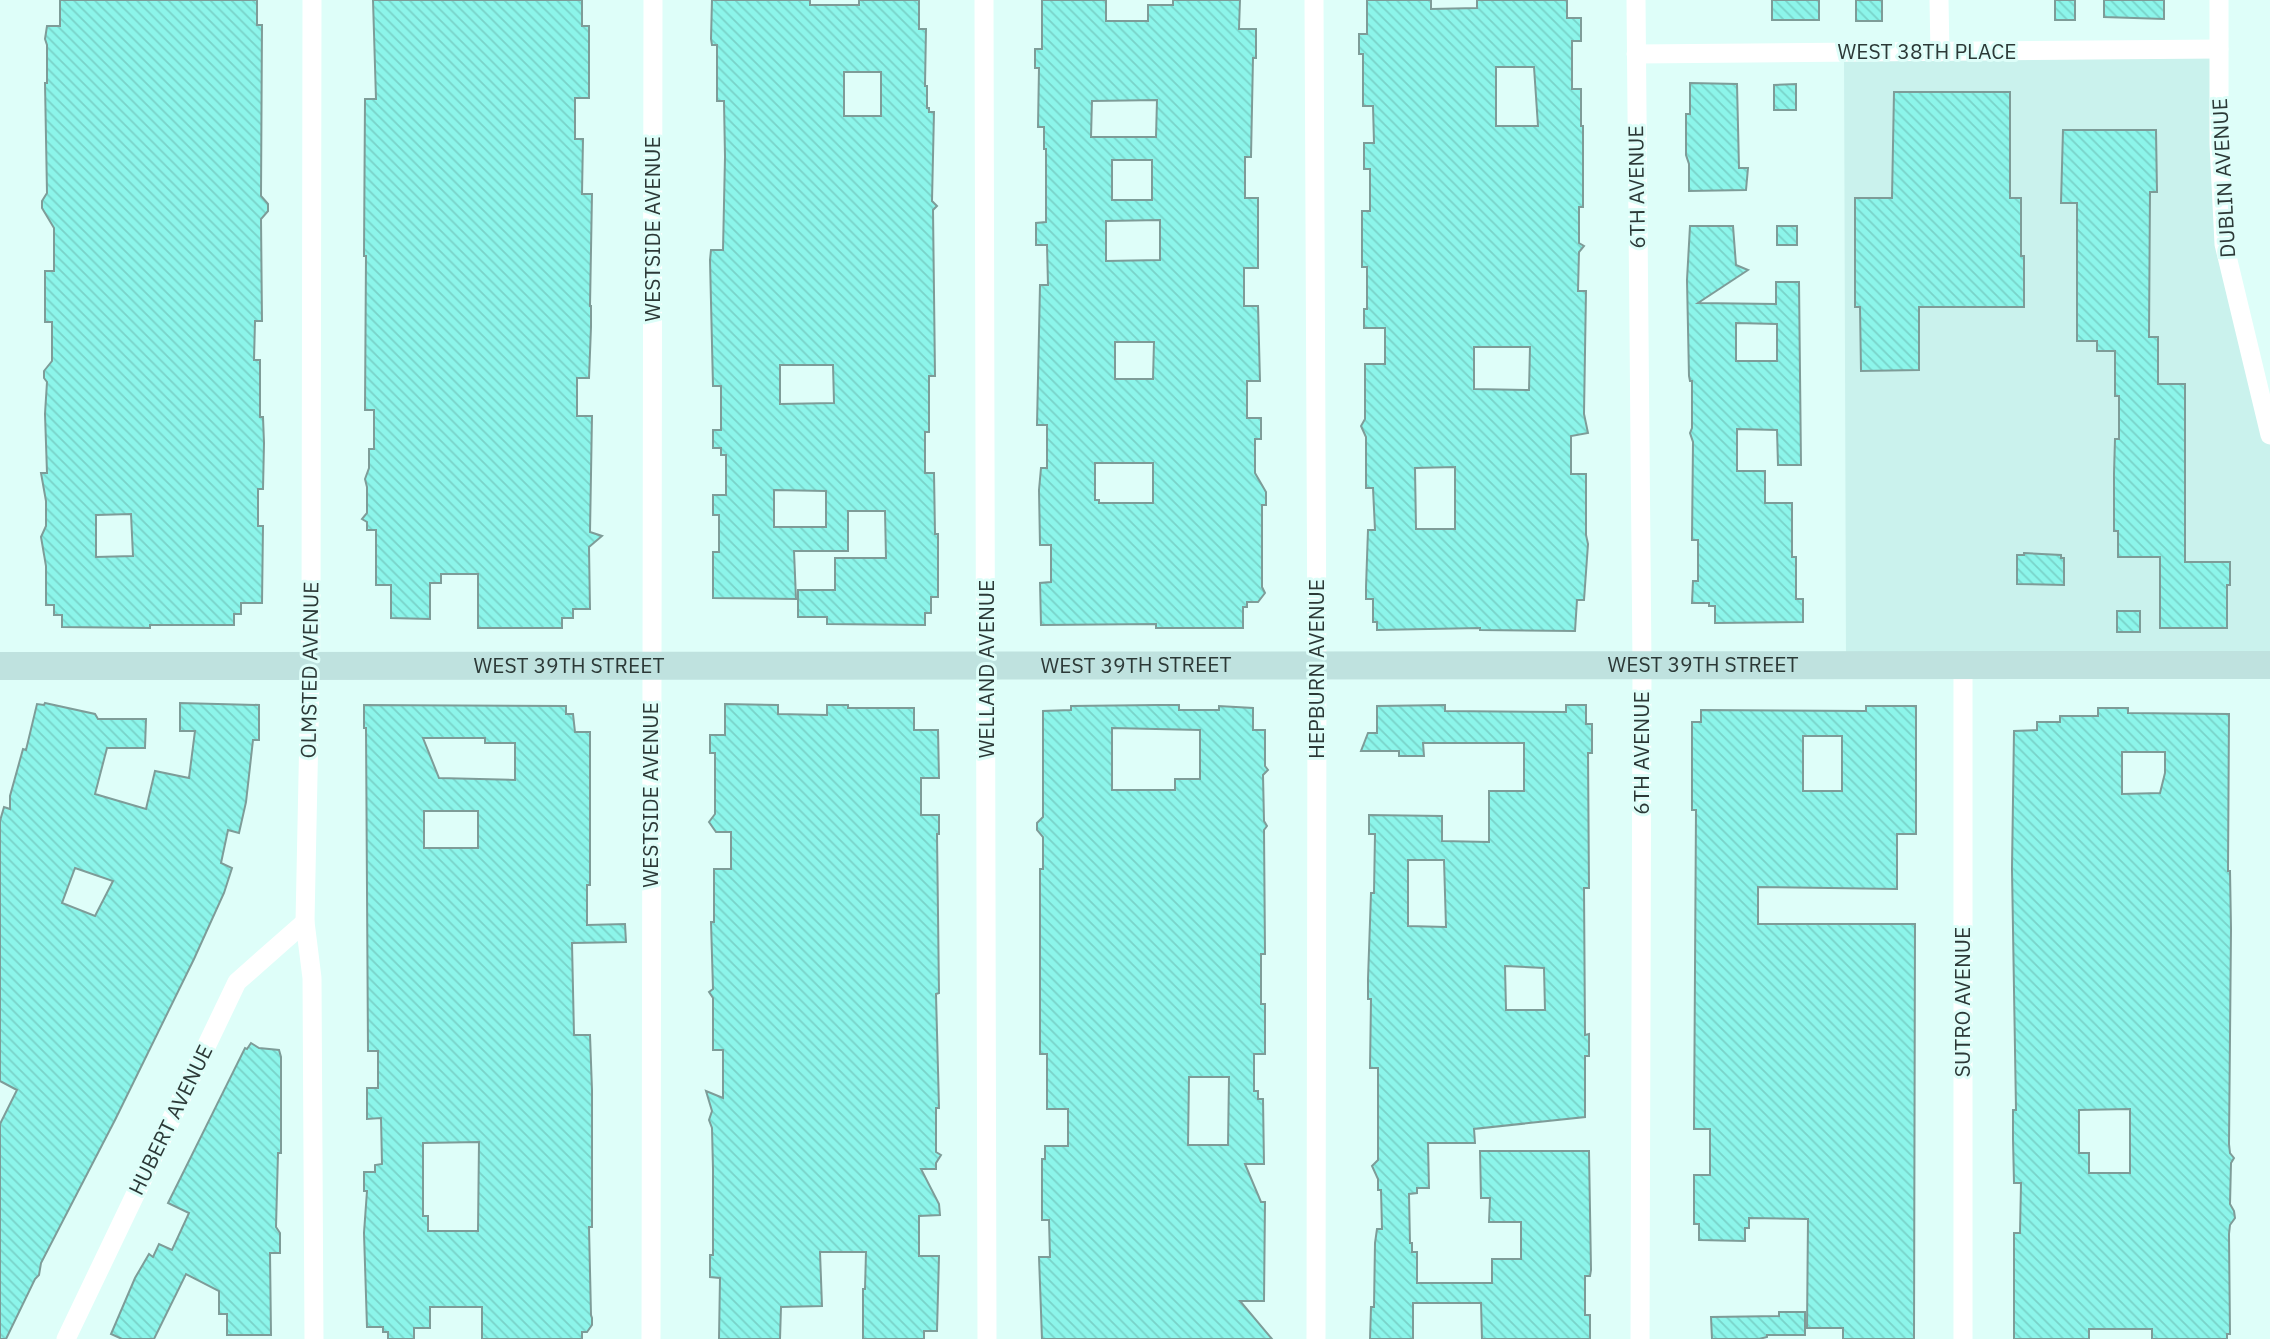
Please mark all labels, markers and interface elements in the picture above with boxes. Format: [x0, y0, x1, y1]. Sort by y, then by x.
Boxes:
street label: WEST 38TH PLACE [1838, 37, 2016, 65]
street label: DUBLIN AVENUE [2205, 98, 2241, 259]
street label: 6TH AVENUE [1621, 125, 1651, 249]
street label: WESTSIDE AVENUE [638, 136, 666, 322]
street label: HEPBURN AVENUE [1302, 579, 1330, 759]
street label: WELLAND AVENUE [972, 580, 1000, 758]
street label: OLMSTED AVENUE [293, 581, 325, 759]
street label: WEST 39TH STREET [1041, 650, 1231, 679]
street label: WEST 39TH STREET [1608, 650, 1798, 678]
street label: WEST 39TH STREET [474, 651, 664, 679]
street label: 6TH AVENUE [1627, 691, 1655, 815]
street label: WESTSIDE AVENUE [636, 702, 664, 888]
street label: SUTRO AVENUE [1948, 927, 1976, 1077]
street label: HUBERT AVENUE [122, 1040, 219, 1199]

